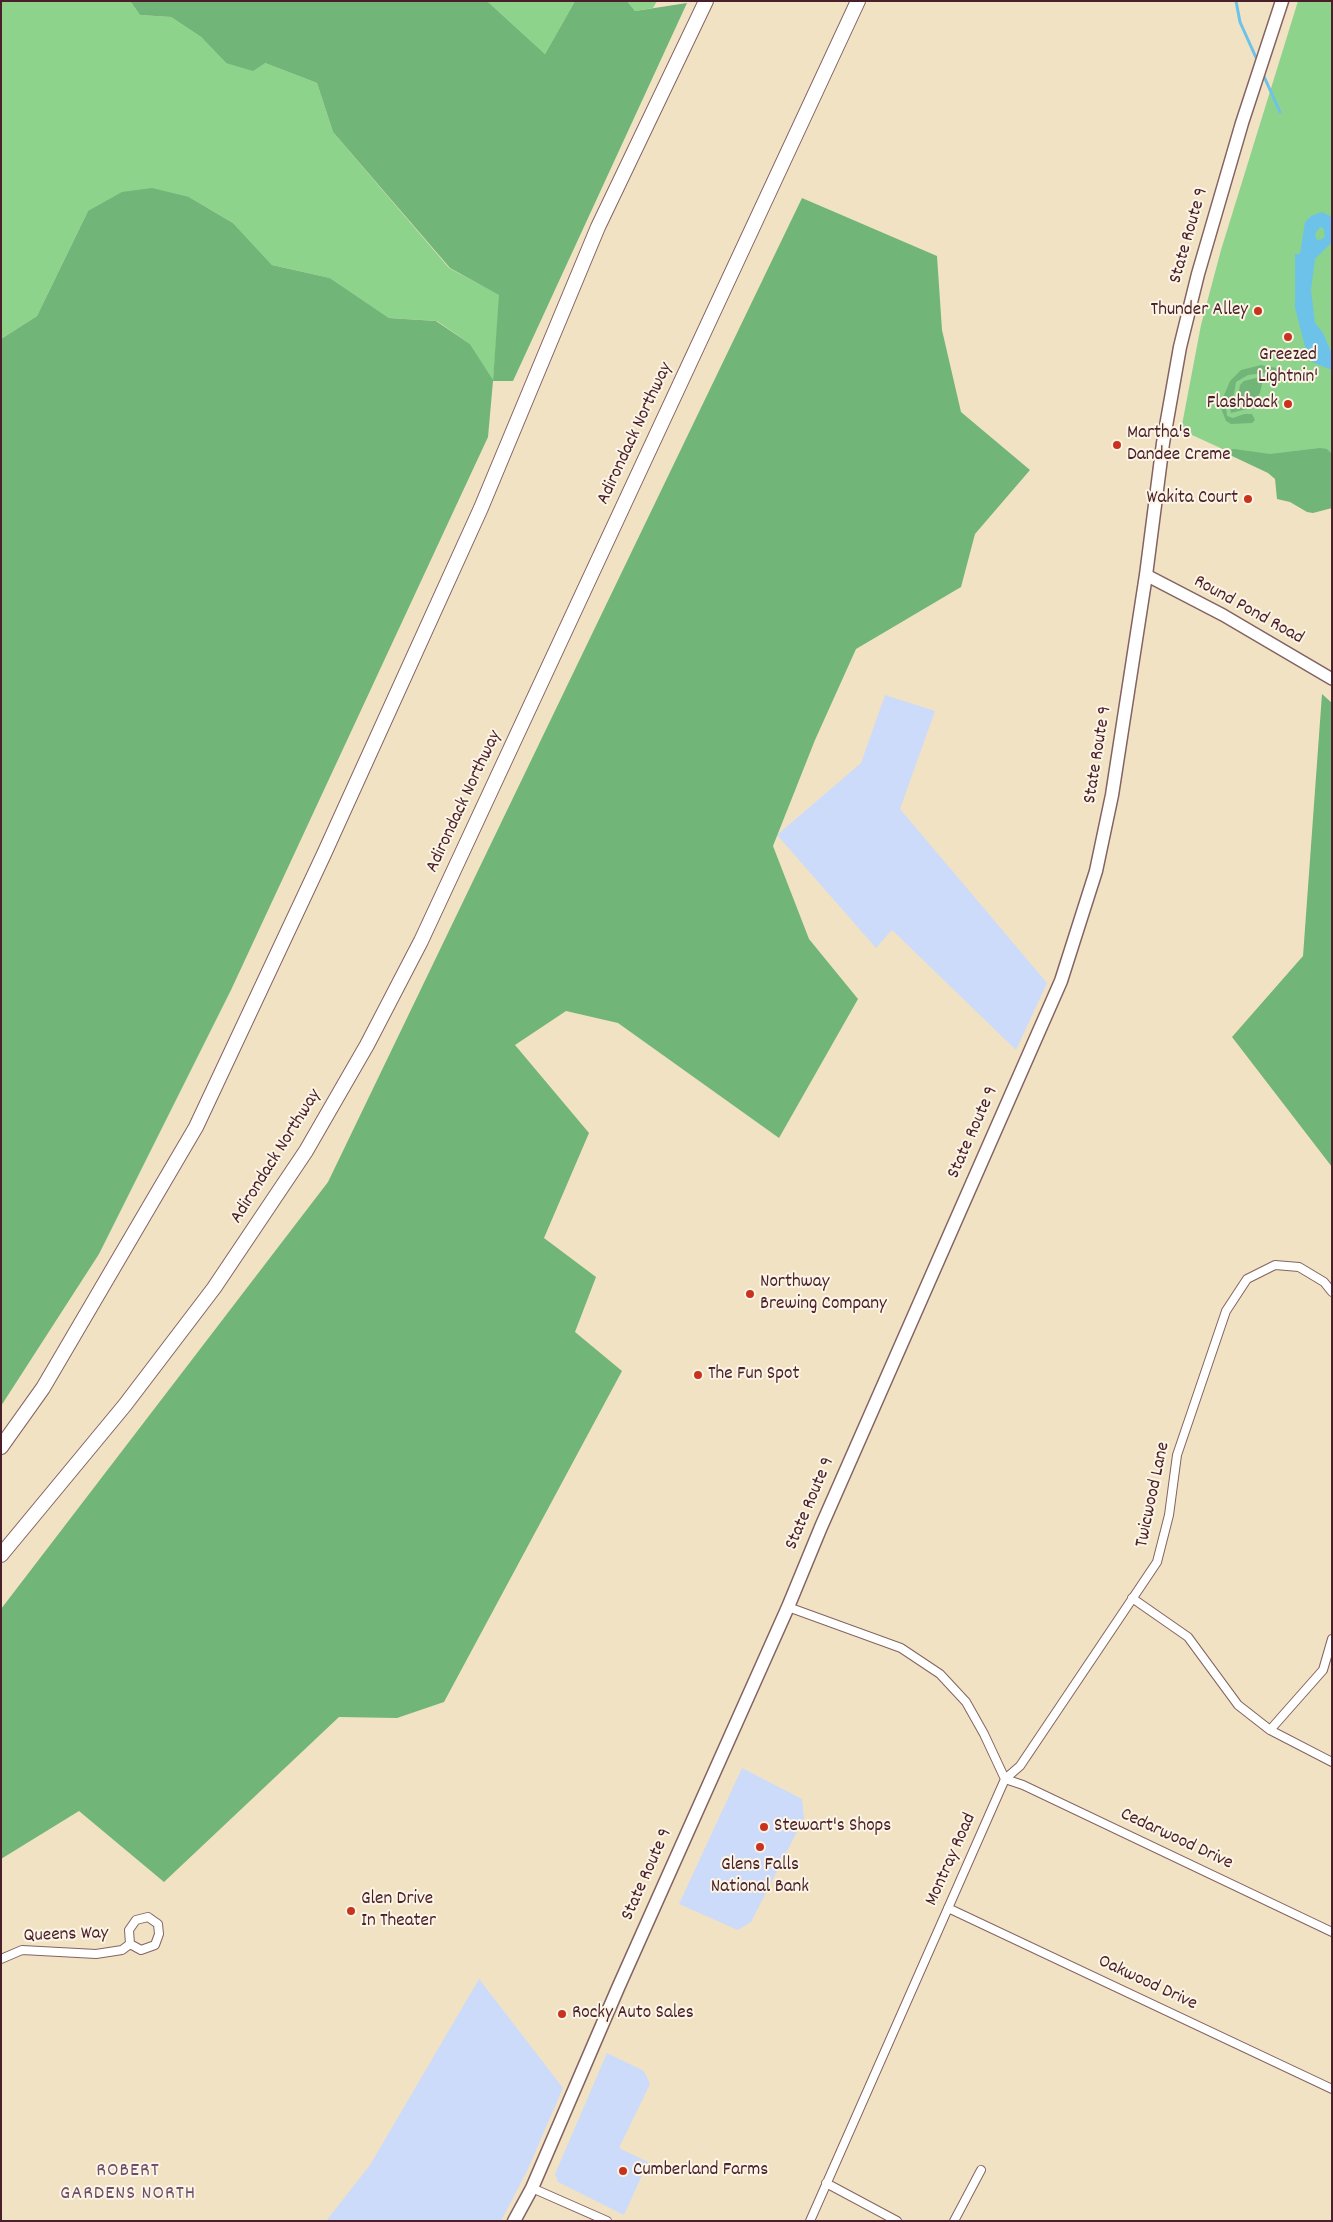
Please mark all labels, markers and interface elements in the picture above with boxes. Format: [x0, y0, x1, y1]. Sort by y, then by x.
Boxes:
street label: State Route 9 [1165, 186, 1215, 286]
place label: Thunder Alley [1151, 300, 1248, 322]
marker: Thunder Alley [1252, 305, 1264, 317]
marker: Greezed Lightnin' [1282, 331, 1294, 343]
place label: Greezed Lightnin' [1258, 345, 1318, 389]
street label: Adirondack Northway [593, 359, 679, 509]
place label: Flashback [1207, 393, 1278, 415]
marker: Flashback [1282, 398, 1294, 410]
place label: Martha's Dandee Creme [1127, 423, 1231, 467]
marker: Martha's Dandee Creme [1111, 439, 1123, 451]
place label: Wakita Court [1147, 488, 1238, 510]
marker: Wakita Court [1242, 493, 1254, 505]
street label: Round Pond Road [1189, 571, 1307, 651]
street label: State Route 9 [1080, 705, 1118, 805]
street label: Adirondack Northway [422, 727, 508, 877]
street label: State Route 9 [944, 1083, 1004, 1183]
street label: Adirondack Northway [227, 1086, 327, 1228]
place label: Northway Brewing Company [760, 1272, 887, 1316]
marker: Northway Brewing Company [744, 1288, 756, 1300]
place label: The Fun Spot [708, 1364, 799, 1386]
marker: The Fun Spot [692, 1369, 704, 1381]
street label: Twicwood Lane [1132, 1440, 1176, 1550]
street label: State Route 9 [781, 1454, 841, 1554]
street label: Cedarwood Drive [1116, 1804, 1236, 1876]
street label: Montray Road [921, 1810, 983, 1910]
place label: Stewart's Shops [774, 1816, 891, 1838]
marker: Stewart's Shops [758, 1821, 770, 1833]
street label: State Route 9 [618, 1825, 678, 1925]
marker: Glens Falls National Bank [754, 1841, 766, 1853]
place label: Glens Falls National Bank [711, 1855, 809, 1899]
place label: Glen Drive In Theater [361, 1889, 436, 1933]
marker: Glen Drive In Theater [345, 1905, 357, 1917]
street label: Queens Way [23, 1923, 109, 1949]
street label: Oakwood Drive [1094, 1951, 1200, 2017]
place label: Rocky Auto Sales [572, 2003, 694, 2025]
marker: Rocky Auto Sales [556, 2008, 568, 2020]
district label: ROBERT GARDENS NORTH [58, 2160, 198, 2207]
place label: Cumberland Farms [633, 2160, 768, 2182]
marker: Cumberland Farms [617, 2165, 629, 2177]

